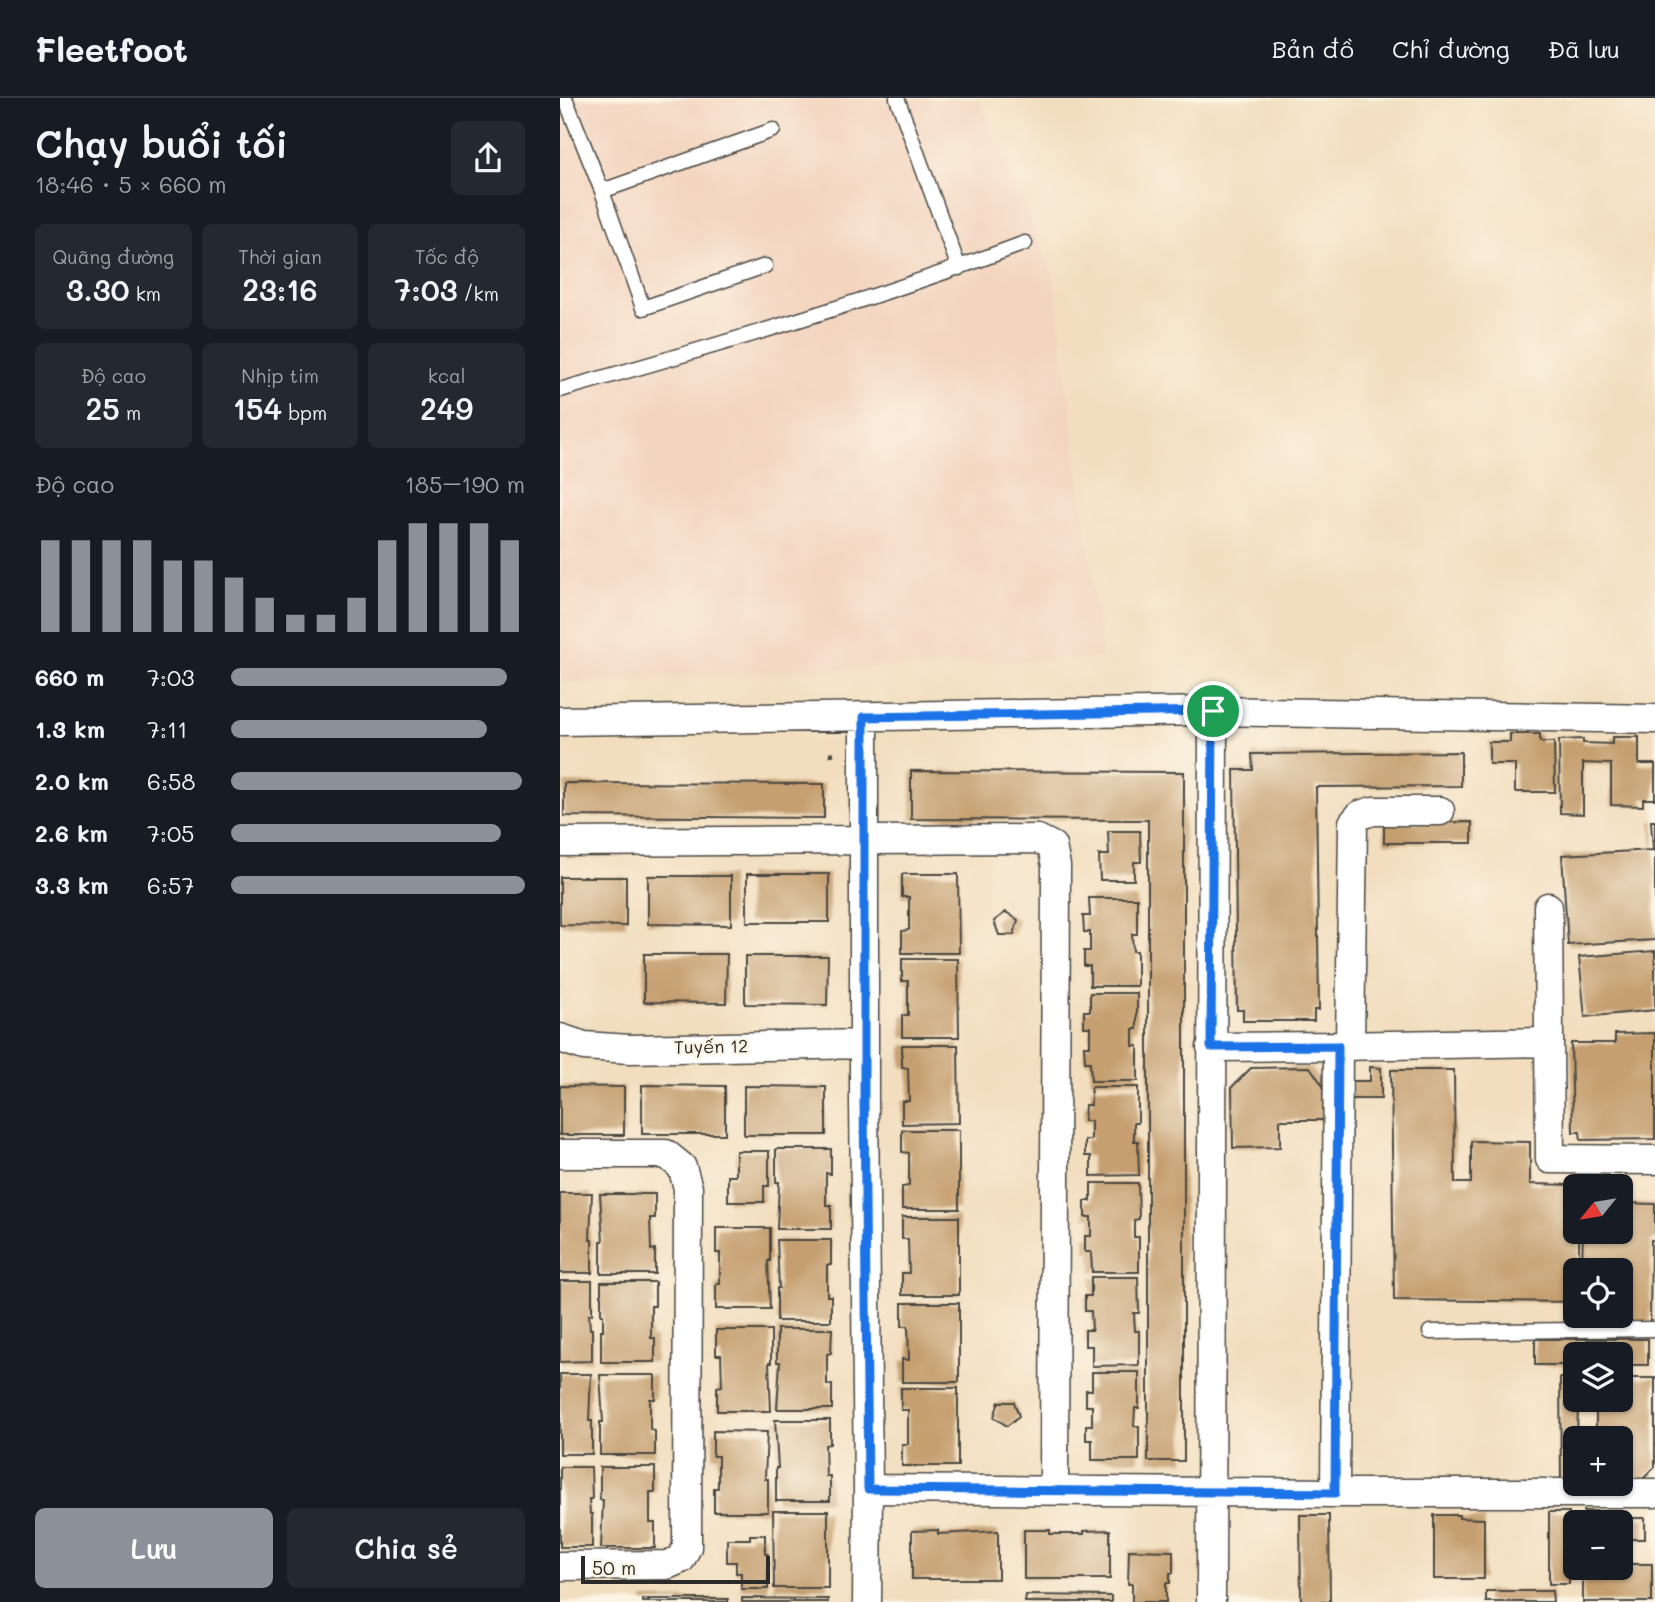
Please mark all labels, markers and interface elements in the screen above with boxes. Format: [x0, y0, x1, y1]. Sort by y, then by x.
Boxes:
text: Fleetfoot [35, 27, 188, 70]
text: Bản đồ [1272, 33, 1354, 64]
text: Chỉ đường [1392, 33, 1510, 64]
text: Đã lưu [1548, 33, 1620, 64]
text: Chạy buổi tối [35, 118, 288, 168]
button: share [451, 121, 525, 195]
text: 18:46 · 5 × 660 m [35, 169, 227, 199]
text: Quãng đường [53, 244, 174, 269]
text: Thời gian [238, 244, 322, 269]
text: Tốc độ [415, 244, 479, 269]
text: 3.30 [66, 269, 130, 309]
text: 23:16 [242, 269, 318, 309]
text: 7:03 [395, 269, 458, 309]
text: km [130, 281, 161, 306]
text: /km [458, 281, 499, 306]
text: Độ cao [81, 363, 146, 388]
text: Nhịp tim [241, 363, 319, 388]
text: kcal [428, 363, 466, 388]
text: 25 [86, 388, 120, 428]
text: 154 [233, 388, 282, 428]
text: 249 [420, 388, 473, 428]
text: m [120, 400, 141, 425]
text: bpm [282, 400, 327, 425]
text: Độ cao [35, 469, 114, 499]
text: 185–190 m [405, 469, 525, 499]
text: 660 m [35, 662, 104, 692]
text: 7:03 [147, 662, 195, 692]
pin [1183, 681, 1243, 741]
icon: arrive [1194, 692, 1232, 730]
text: 1.3 km [35, 714, 105, 744]
text: 7:11 [147, 714, 187, 744]
text: 2.0 km [35, 766, 109, 796]
text: 6:58 [147, 766, 195, 796]
text: 2.6 km [35, 818, 108, 848]
text: 7:05 [147, 818, 195, 848]
text: 3.3 km [35, 870, 109, 900]
text: 6:57 [147, 870, 194, 900]
street label: Tuyến 12 [674, 1033, 748, 1059]
north arrow [1563, 1174, 1633, 1244]
map controls [1563, 1174, 1633, 1580]
button: locate [1563, 1258, 1633, 1328]
button: layers [1563, 1342, 1633, 1412]
button: + [1563, 1426, 1633, 1496]
button: Lưu [35, 1508, 273, 1588]
button: Chia sẻ [287, 1508, 525, 1588]
button: − [1563, 1510, 1633, 1580]
scale bar [581, 1553, 770, 1585]
text: 50 m [592, 1555, 636, 1580]

